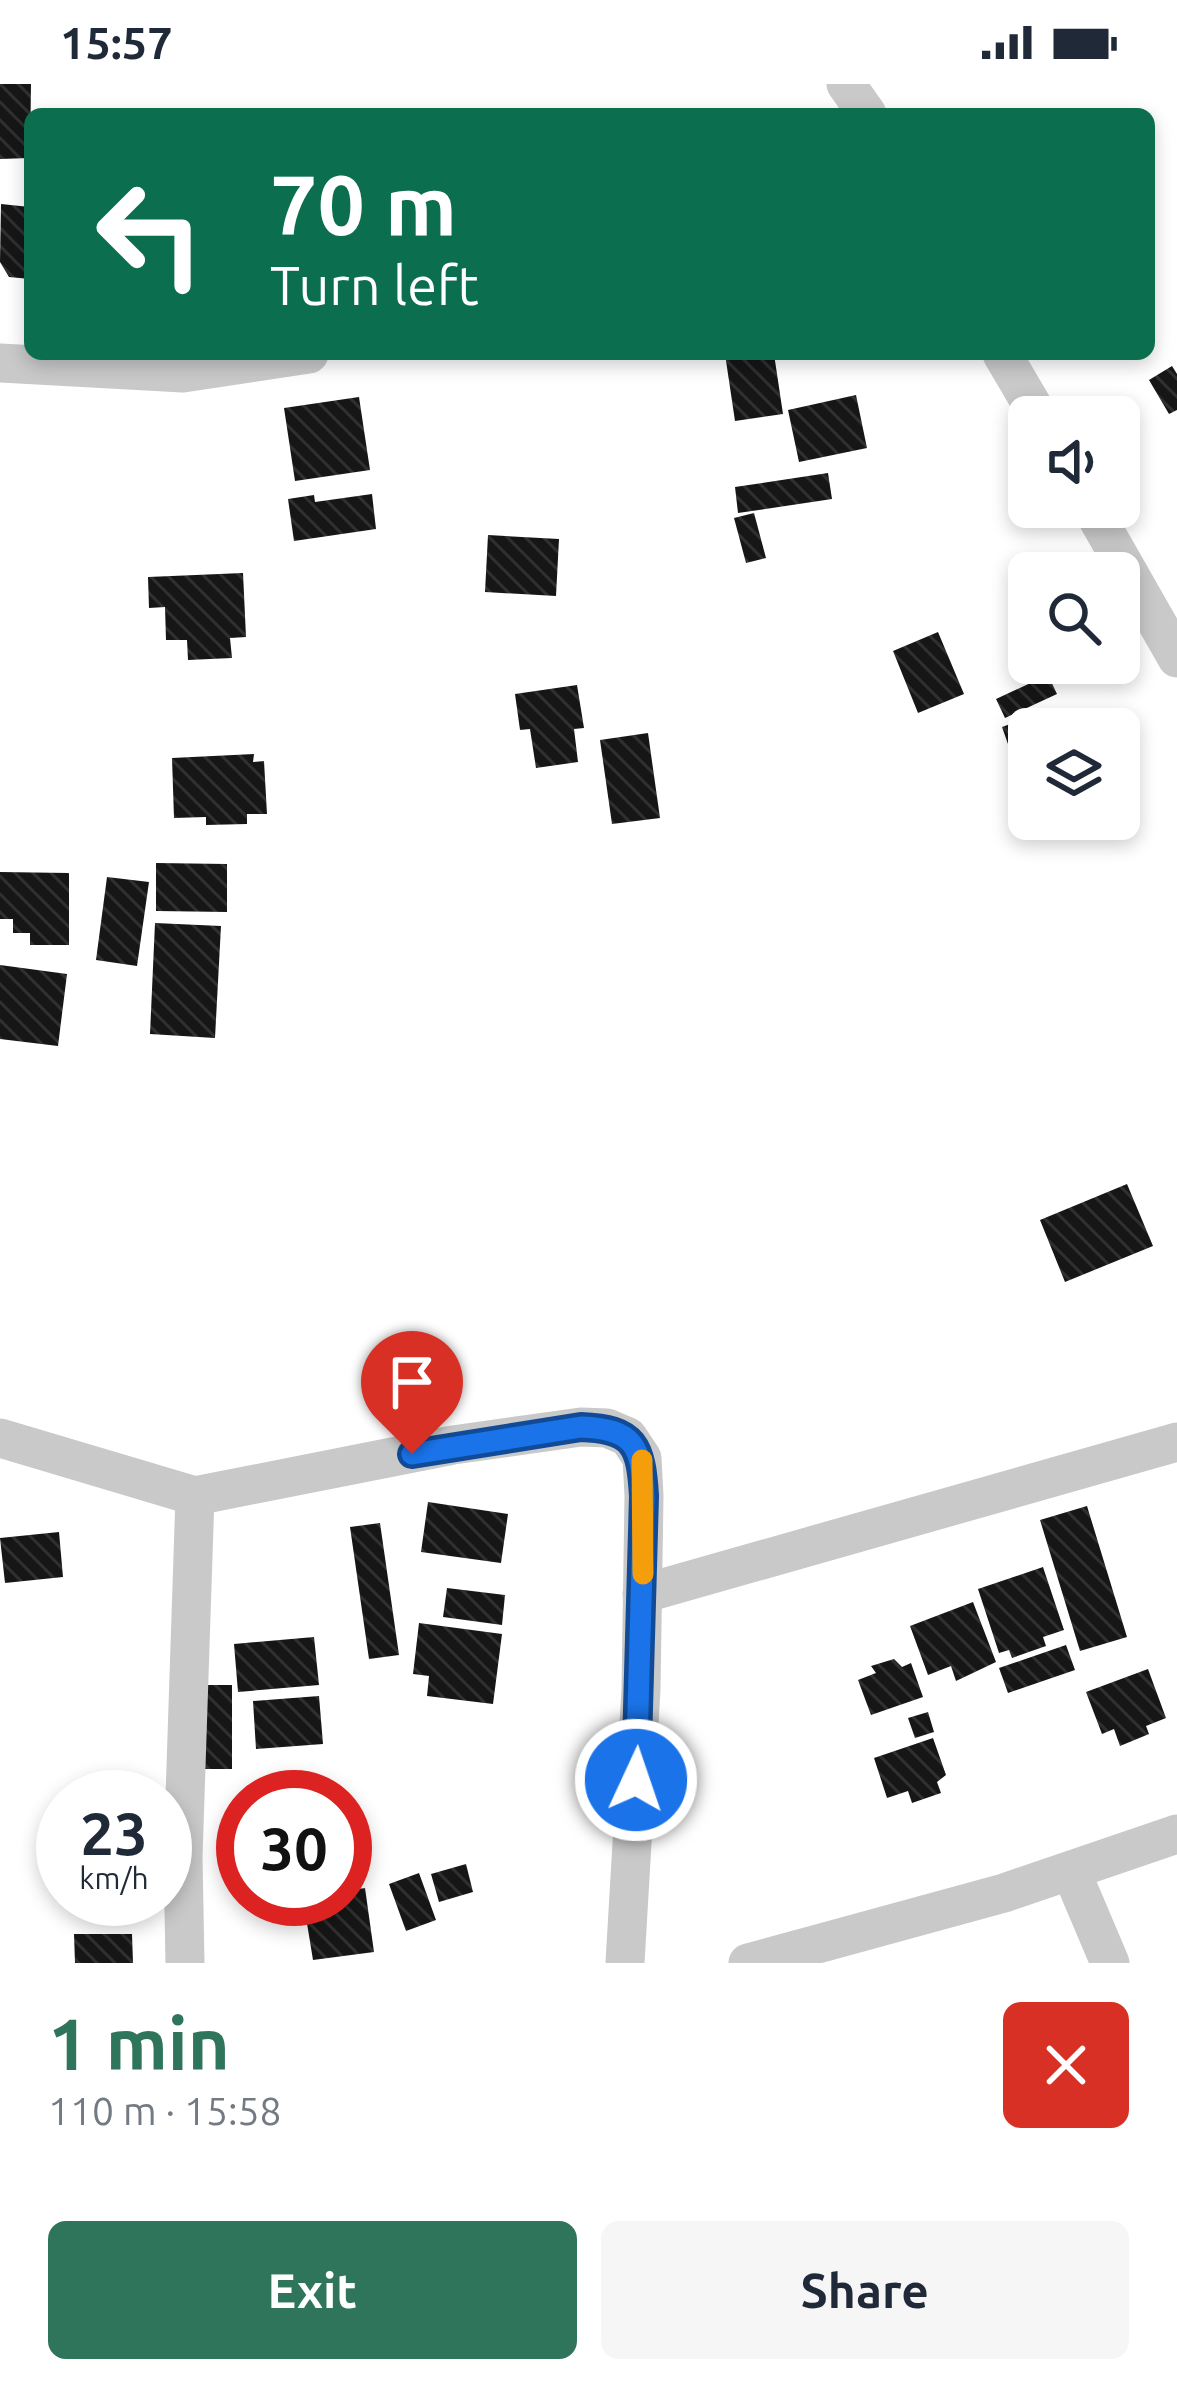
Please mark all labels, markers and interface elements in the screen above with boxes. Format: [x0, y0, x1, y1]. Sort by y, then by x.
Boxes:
text: 15:57 [60, 17, 173, 68]
icon: left [72, 156, 228, 312]
text: 70 m [270, 157, 457, 251]
text: Turn left [270, 255, 479, 315]
map controls [1008, 396, 1140, 840]
button: sound [1008, 396, 1140, 528]
button: search [1008, 552, 1140, 684]
button: layers [1008, 708, 1140, 840]
pin [361, 1331, 463, 1454]
icon: arrive [379, 1349, 445, 1415]
position arrow [573, 1717, 699, 1843]
speed limit sign: 30 [216, 1770, 372, 1926]
text: 23 [80, 1799, 148, 1866]
text: km/h [79, 1861, 149, 1895]
button: close [1003, 2002, 1129, 2128]
text: 1 min [48, 2003, 230, 2084]
text: 110 m · 15:58 [48, 2089, 282, 2132]
button: Exit [48, 2221, 577, 2359]
button: Share [601, 2221, 1129, 2359]

